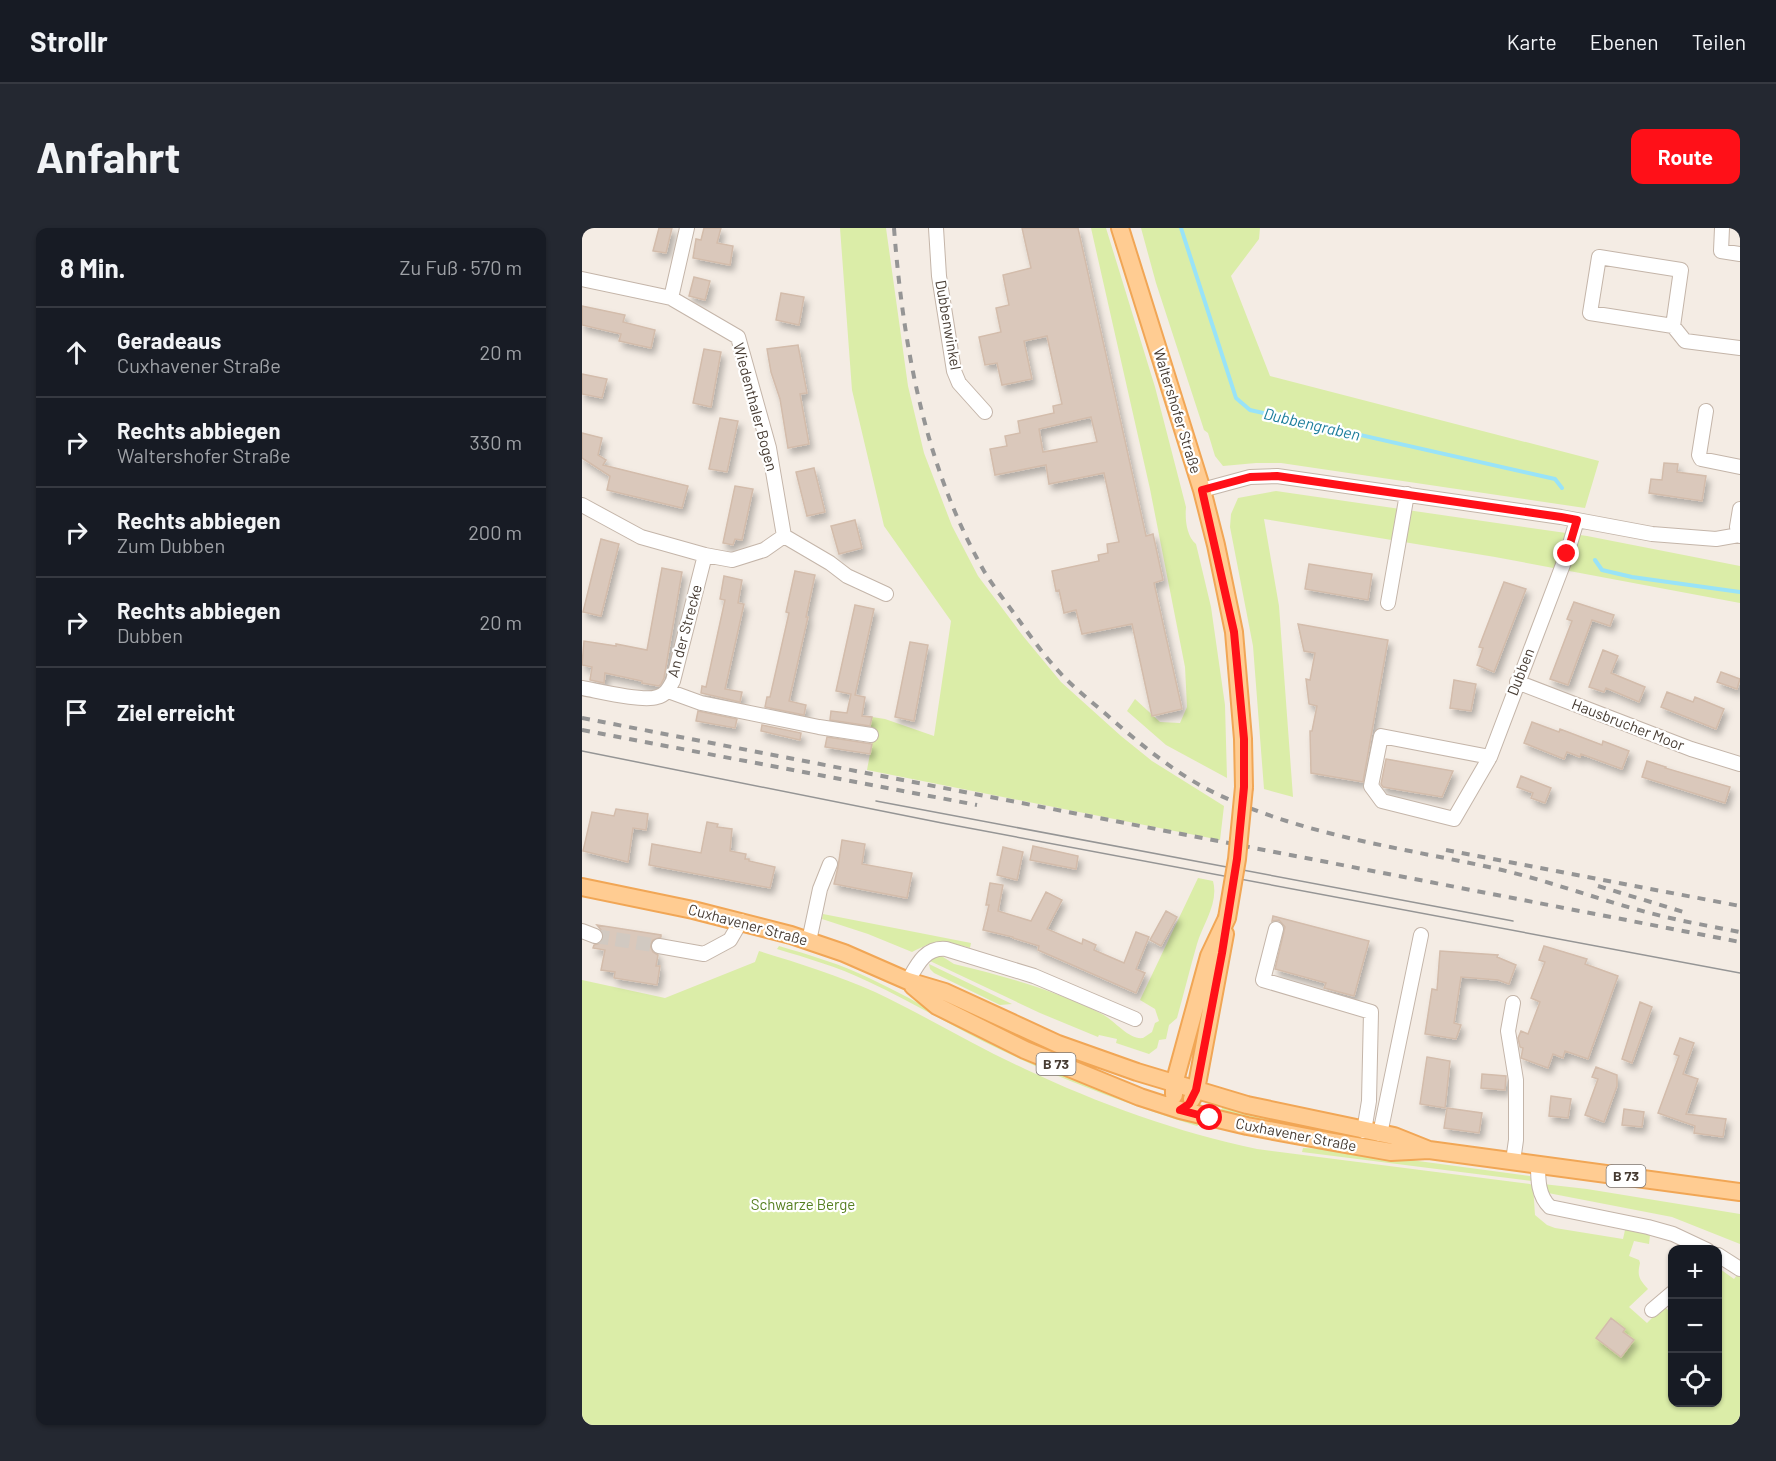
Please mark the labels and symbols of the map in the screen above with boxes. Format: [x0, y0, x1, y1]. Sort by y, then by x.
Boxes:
street label: Dubbenwinkel [932, 279, 966, 371]
street label: Wiedenthaler Bogen [730, 341, 782, 473]
street label: Waltershofer Straße [1150, 346, 1206, 476]
water label: Dubbengraben [1262, 403, 1362, 444]
route end [1553, 540, 1579, 566]
street label: An der Strecke [663, 582, 705, 679]
street label: Dubben [1503, 645, 1537, 698]
street label: Hausbrucher Moor [1569, 694, 1688, 754]
street label: Cuxhavener Straße [687, 899, 810, 949]
road number: B 73 [1036, 1053, 1076, 1075]
route start [1196, 1104, 1222, 1130]
street label: Cuxhavener Straße [1234, 1113, 1358, 1155]
road number: B 73 [1606, 1165, 1646, 1187]
park label: Schwarze Berge [751, 1195, 855, 1213]

